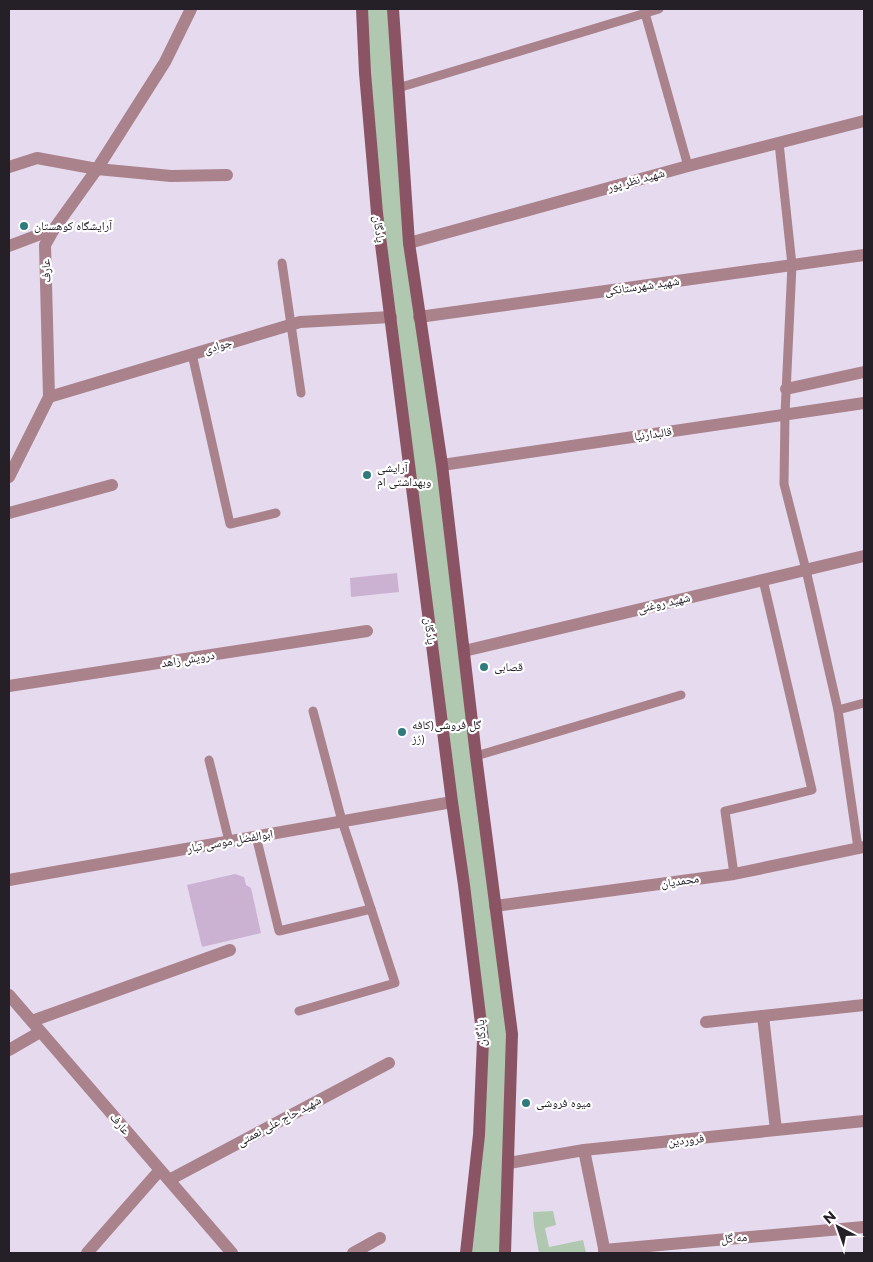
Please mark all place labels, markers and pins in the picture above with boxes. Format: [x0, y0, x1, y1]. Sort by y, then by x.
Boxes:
place label: آرایشگاه کوهستان [34, 218, 113, 233]
marker: آرایشگاه کوهستان [18, 220, 30, 232]
place label: آرایشی وبهداشتی ام [377, 460, 431, 490]
marker: آرایشی وبهداشتی ام [361, 469, 373, 481]
place label: قصابی [494, 659, 523, 674]
marker: قصابی [478, 661, 490, 673]
place label: گل فروشی(کافه رُز) [411, 717, 481, 746]
marker: گل فروشی(کافه رُز) [396, 726, 408, 738]
place label: میوه فروشی [536, 1095, 591, 1110]
marker: میوه فروشی [520, 1097, 532, 1109]

